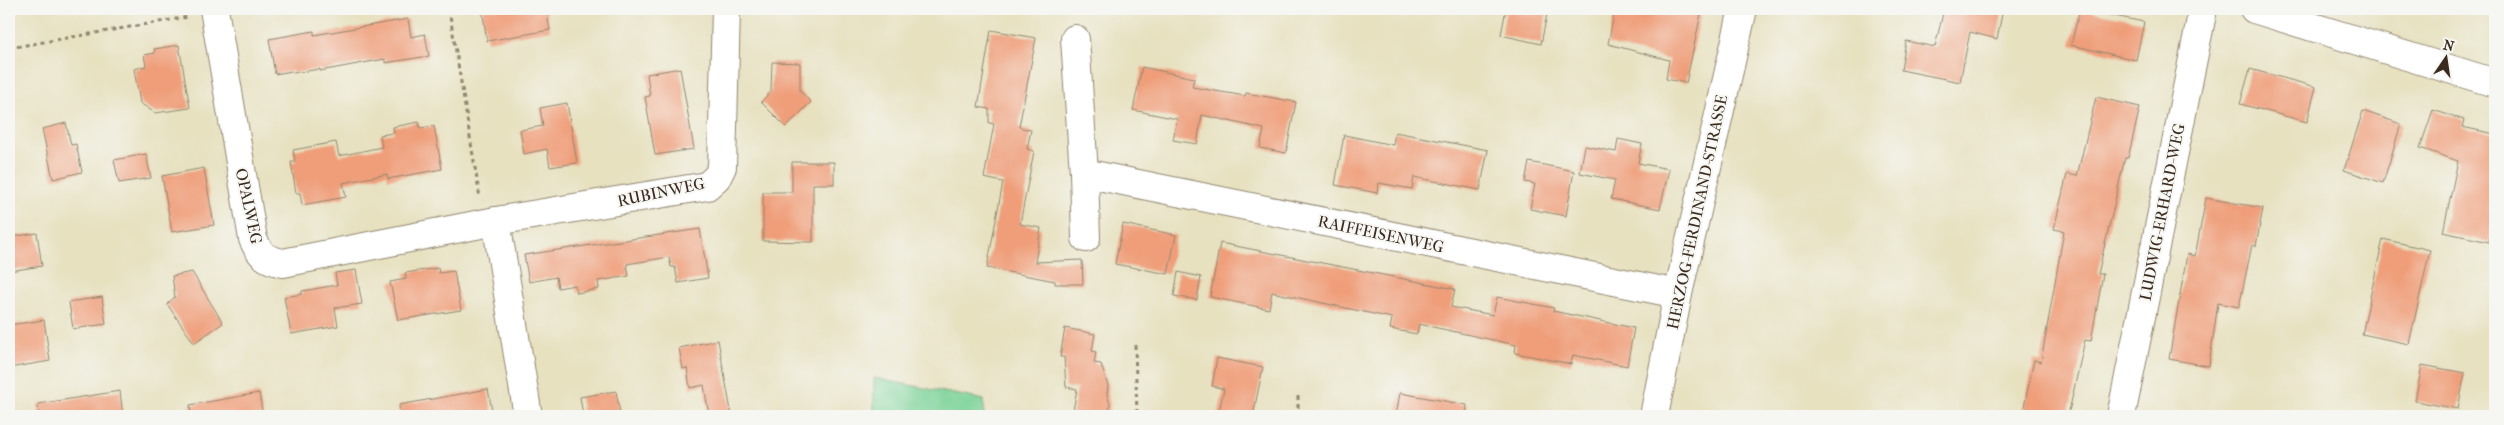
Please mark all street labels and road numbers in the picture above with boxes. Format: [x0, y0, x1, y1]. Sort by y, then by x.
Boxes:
street label: HERZOG-FERDINAND-STRASSE [1663, 93, 1731, 331]
street label: LUDWIG-ERHARD-WEG [2135, 122, 2189, 302]
street label: OPALWEG [232, 166, 266, 246]
street label: RUBINWEG [616, 173, 706, 211]
street label: RAIFFEISENWEG [1316, 211, 1446, 257]

